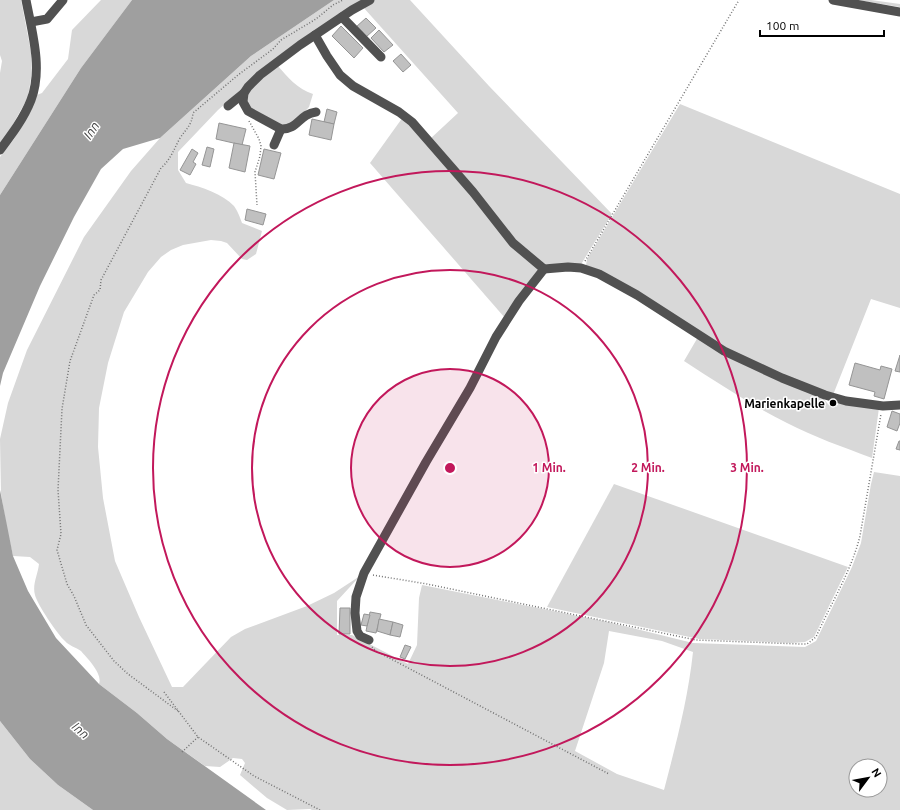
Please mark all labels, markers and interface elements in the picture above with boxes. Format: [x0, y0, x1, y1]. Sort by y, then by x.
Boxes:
scale bar [760, 12, 884, 38]
text: 100 m [766, 19, 799, 32]
water label: Inn [80, 119, 102, 141]
place label: Marienkapelle [744, 397, 825, 410]
marker: Marienkapelle [828, 398, 838, 408]
centre of rings [443, 461, 457, 475]
text: 1 Min. [532, 461, 566, 474]
text: 2 Min. [631, 461, 665, 474]
text: 3 Min. [730, 461, 764, 474]
water label: Inn [70, 719, 92, 741]
north arrow [848, 758, 888, 798]
text: N [869, 766, 884, 779]

